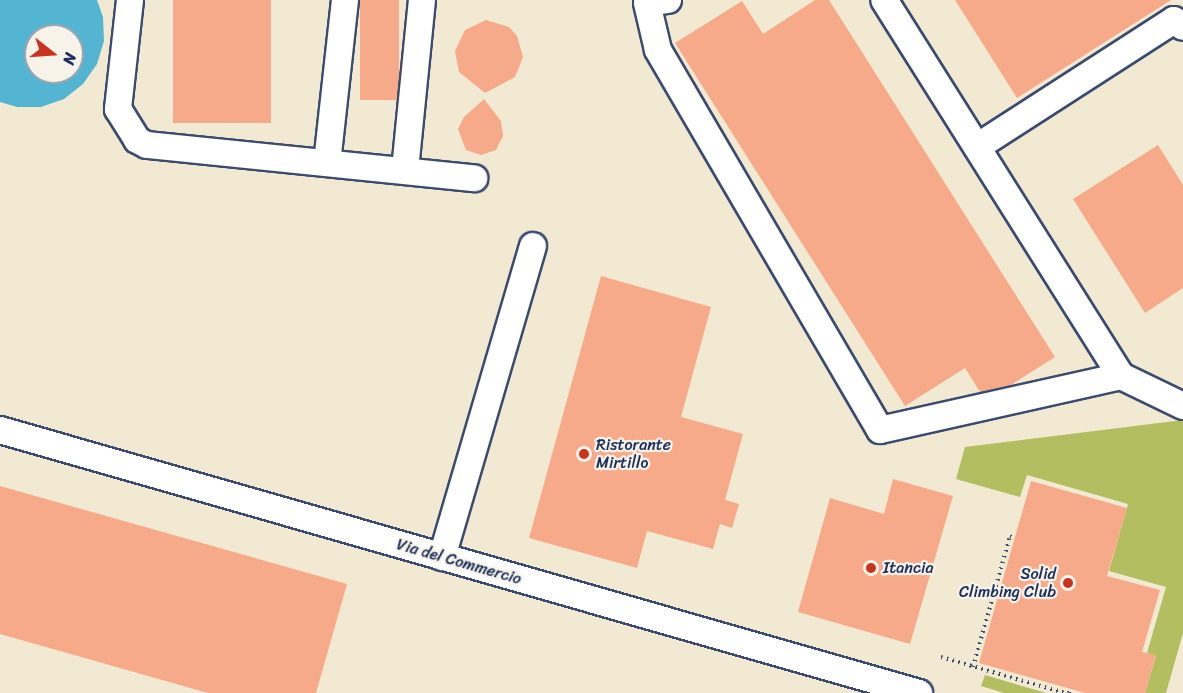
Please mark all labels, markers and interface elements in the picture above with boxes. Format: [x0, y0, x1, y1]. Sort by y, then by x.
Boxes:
north arrow [24, 24, 84, 84]
text: N [54, 49, 85, 68]
place label: Ristorante Mirtillo [596, 435, 671, 473]
marker: Ristorante Mirtillo [577, 447, 591, 461]
street label: Via del Commercio [394, 535, 524, 589]
place label: Itancia [883, 558, 933, 578]
marker: Itancia [864, 561, 878, 575]
place label: Solid Climbing Club [959, 564, 1056, 602]
marker: Solid Climbing Club [1061, 576, 1075, 590]

